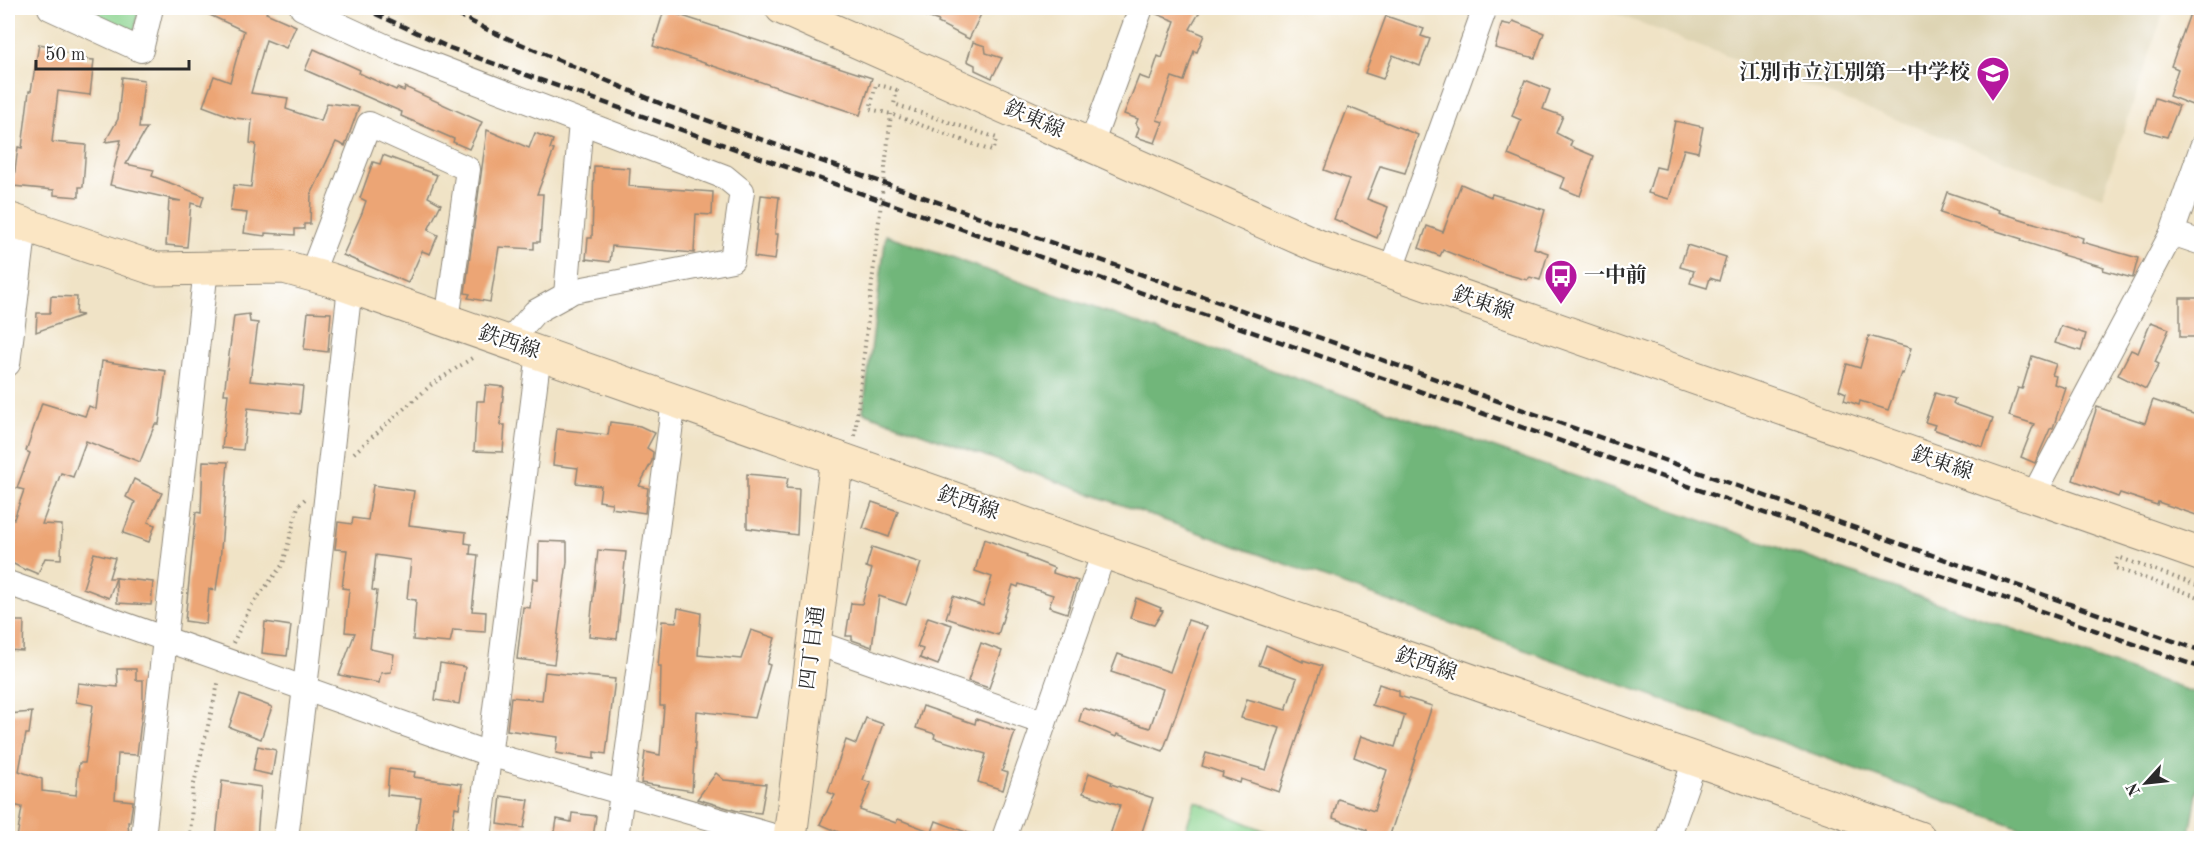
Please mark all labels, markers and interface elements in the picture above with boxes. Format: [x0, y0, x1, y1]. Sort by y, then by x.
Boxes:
scale bar [36, 33, 189, 71]
text: 50 m [45, 46, 85, 64]
school or university icon: 江別市立江別第一中学校 [1975, 55, 2011, 102]
place label: 江別市立江別第一中学校 [1739, 60, 1970, 84]
street label: 鉄東線 [1001, 96, 1068, 142]
bus stop icon: 一中前 [1543, 258, 1579, 305]
place label: 一中前 [1584, 264, 1647, 287]
street label: 鉄東線 [1450, 282, 1517, 324]
street label: 鉄西線 [476, 321, 543, 363]
street label: 鉄東線 [1909, 442, 1976, 484]
street label: 鉄西線 [935, 482, 1002, 524]
street label: 四丁目通 [795, 605, 829, 691]
street label: 鉄西線 [1393, 643, 1460, 685]
north arrow [2116, 753, 2176, 813]
text: N [2124, 779, 2144, 798]

